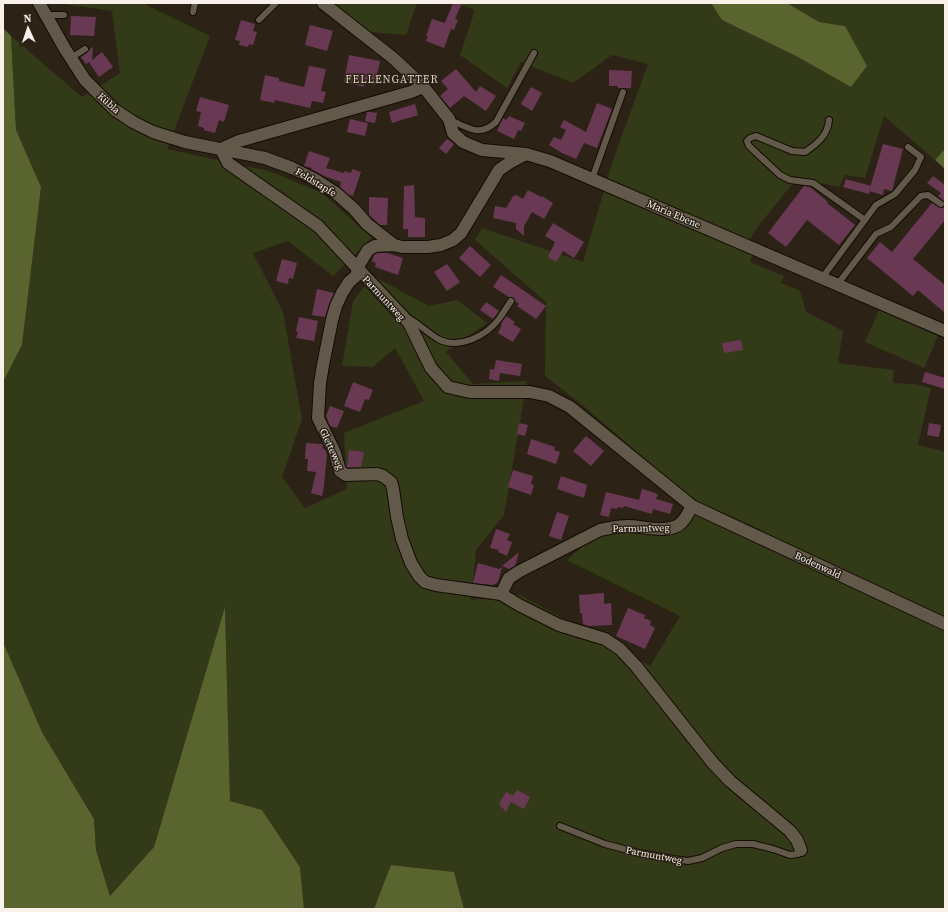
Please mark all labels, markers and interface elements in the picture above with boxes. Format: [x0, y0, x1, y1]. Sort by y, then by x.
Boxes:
north arrow [8, 8, 48, 48]
text: N [23, 11, 32, 26]
district label: FELLENGATTER [345, 72, 439, 87]
street label: Kübla [95, 89, 124, 117]
street label: Feldstapfe [293, 165, 339, 199]
street label: Maria Ebene [645, 197, 703, 231]
street label: Parmuntweg [360, 273, 408, 323]
street label: Gletteweg [317, 426, 347, 472]
street label: Parmuntweg [612, 521, 670, 535]
street label: Bodenwald [793, 549, 843, 581]
street label: Parmuntweg [625, 843, 683, 867]

